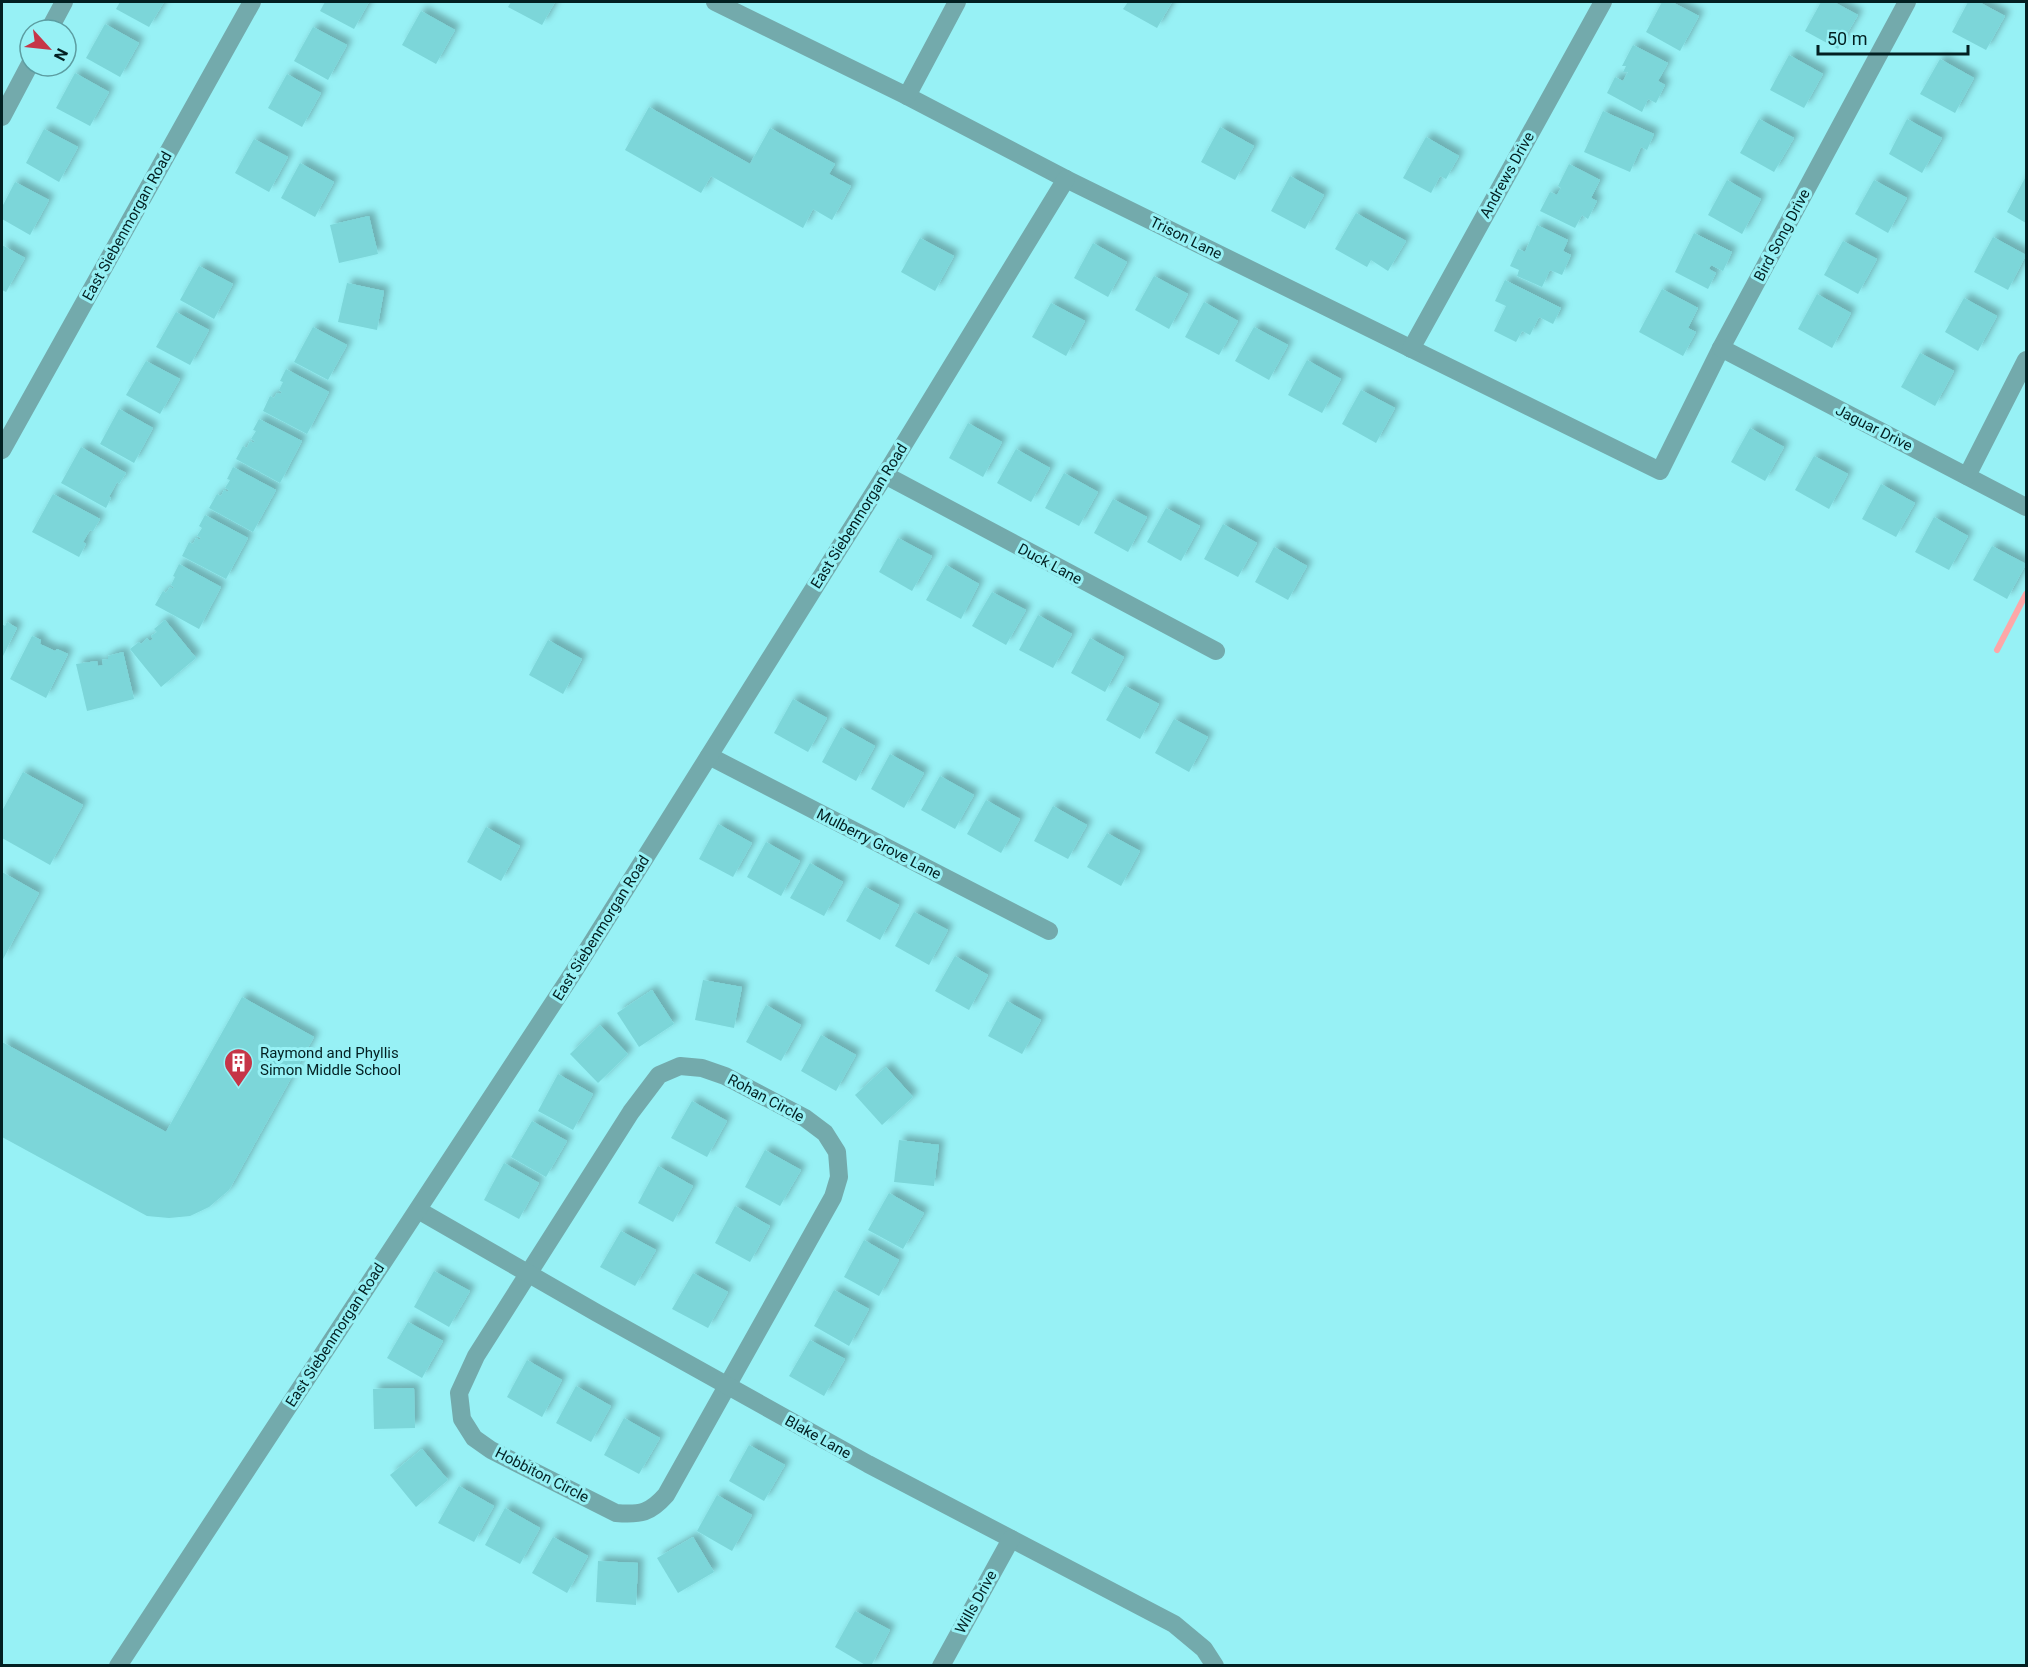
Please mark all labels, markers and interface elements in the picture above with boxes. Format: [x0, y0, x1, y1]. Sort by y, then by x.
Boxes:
north arrow [18, 18, 78, 78]
scale bar [1818, 18, 1968, 56]
text: 50 m [1827, 28, 1867, 49]
text: N [50, 45, 72, 64]
street label: Andrews Drive [1476, 129, 1538, 221]
street label: East Siebenmorgan Road [78, 148, 176, 304]
street label: Bird Song Drive [1750, 186, 1814, 284]
street label: Trison Lane [1147, 213, 1225, 263]
street label: Jaguar Drive [1833, 401, 1915, 455]
street label: East Siebenmorgan Road [807, 440, 911, 592]
street label: Duck Lane [1015, 540, 1085, 588]
street label: Mulberry Grove Lane [814, 805, 944, 883]
street label: East Siebenmorgan Road [549, 852, 653, 1004]
place label: Raymond and Phyllis Simon Middle School [260, 1044, 401, 1079]
building icon: Raymond and Phyllis Simon Middle School [223, 1046, 255, 1088]
street label: Rohan Circle [725, 1070, 807, 1126]
street label: East Siebenmorgan Road [282, 1260, 388, 1410]
street label: Blake Lane [782, 1411, 854, 1463]
street label: Hobbiton Circle [492, 1444, 592, 1506]
street label: Wills Drive [951, 1567, 1001, 1637]

